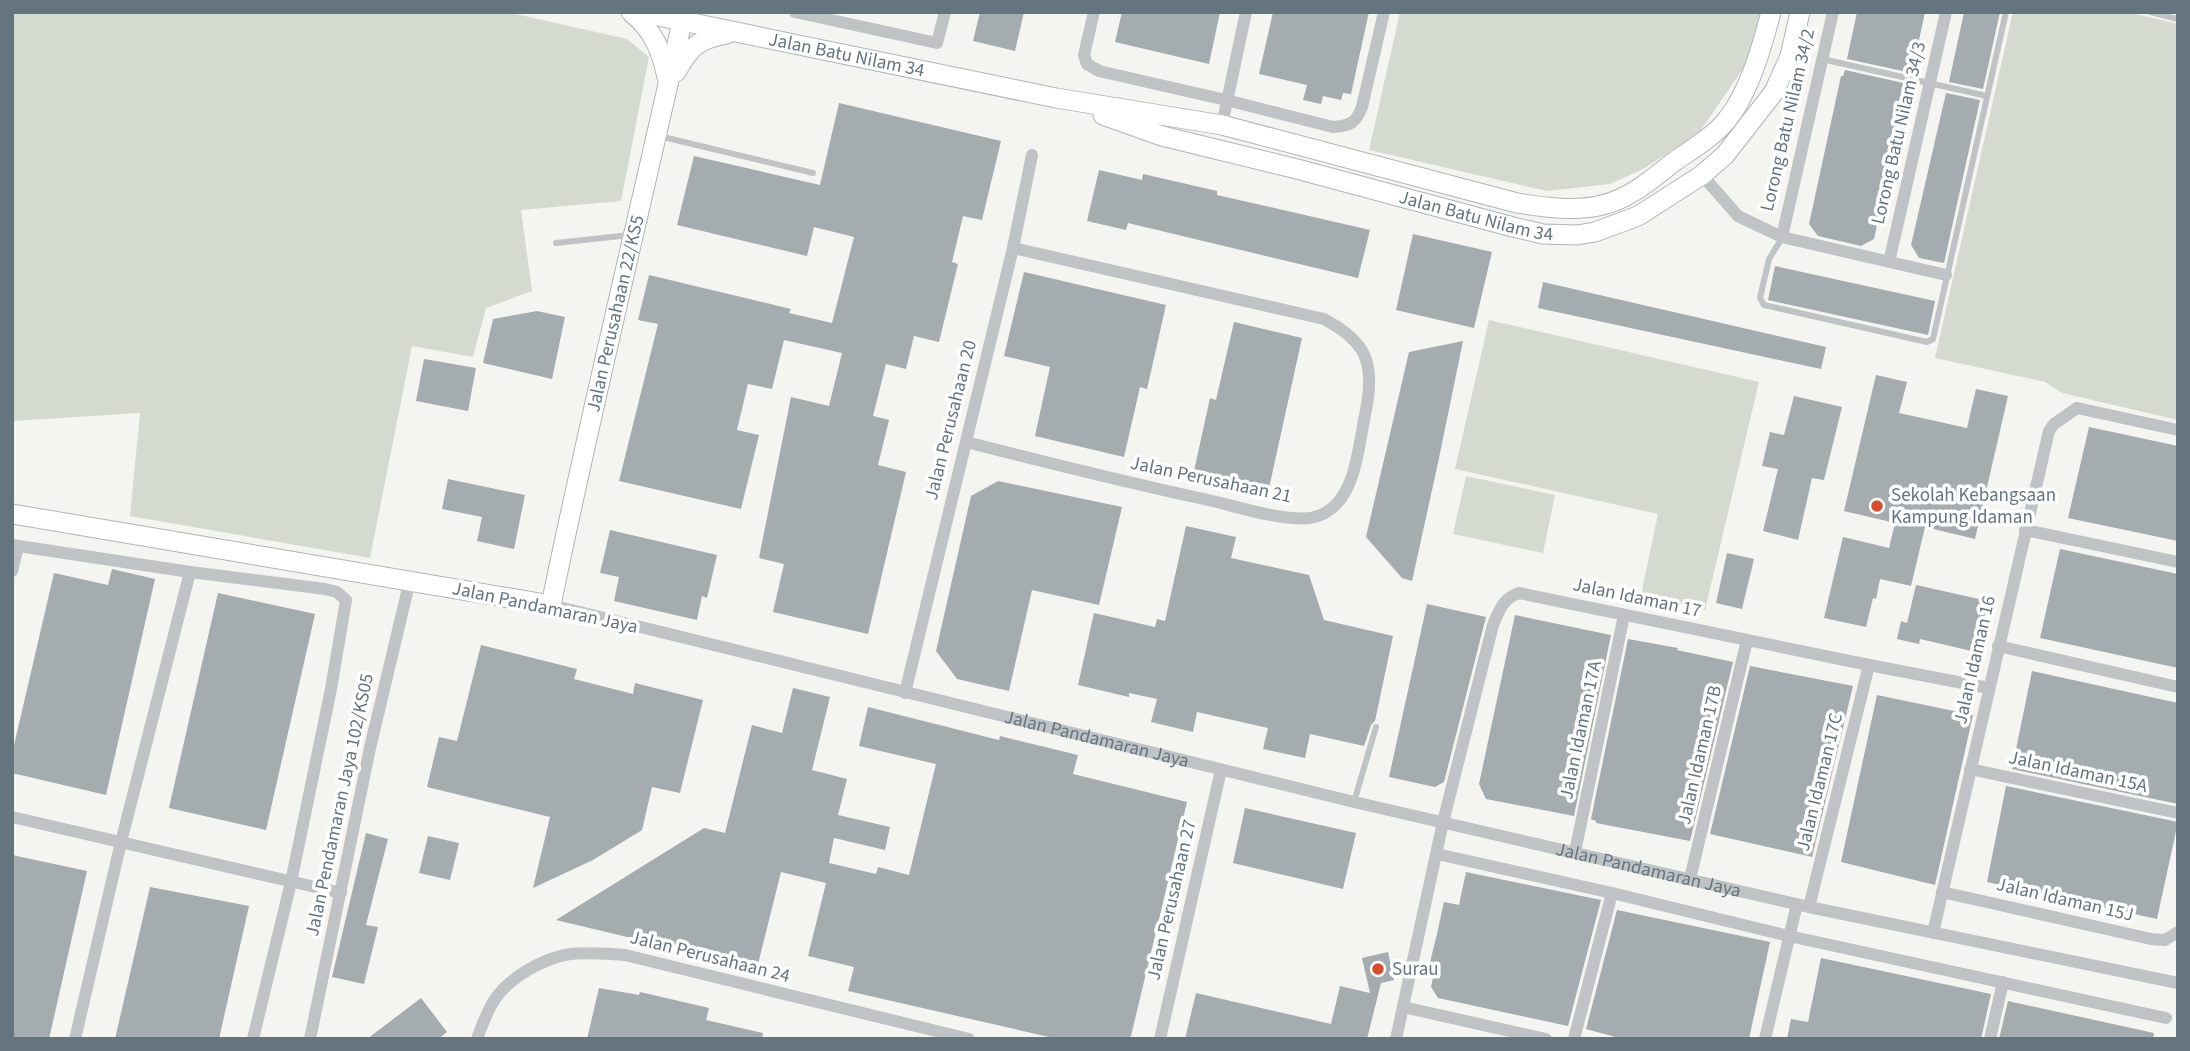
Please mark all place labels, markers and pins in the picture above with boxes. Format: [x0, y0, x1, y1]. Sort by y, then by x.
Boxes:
place label: Sekolah Kebangsaan Kampung Idaman [1891, 482, 2056, 531]
marker: Sekolah Kebangsaan Kampung Idaman [1869, 498, 1885, 514]
place label: Surau [1392, 956, 1439, 983]
marker: Surau [1370, 961, 1386, 977]

